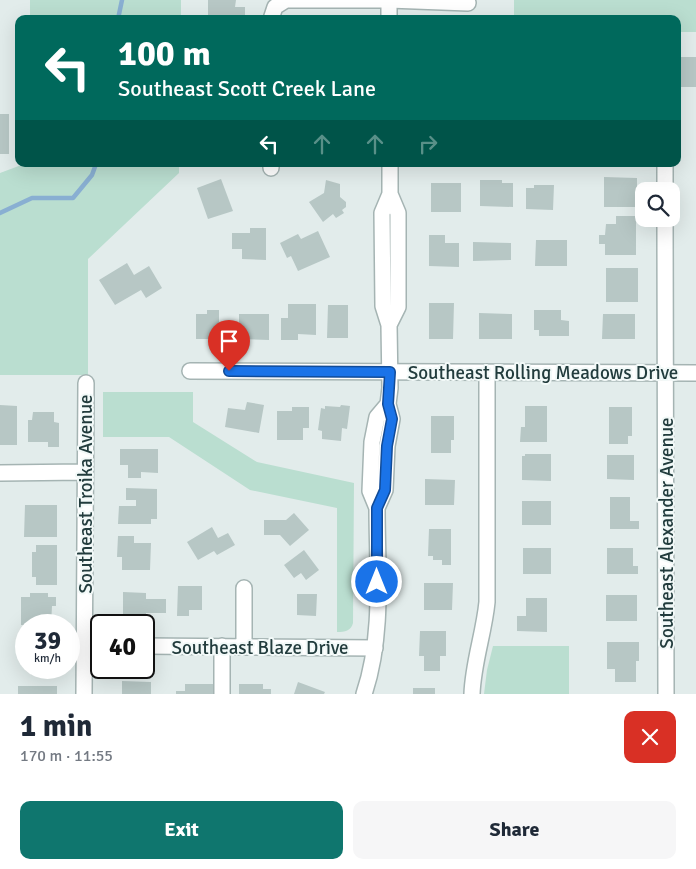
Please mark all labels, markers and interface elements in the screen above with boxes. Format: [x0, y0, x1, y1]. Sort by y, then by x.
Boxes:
text: 100 m [118, 32, 211, 75]
icon: left [35, 35, 100, 100]
text: Southeast Scott Creek Lane [118, 75, 376, 102]
icon: left [255, 130, 283, 158]
icon: ahead [308, 130, 336, 158]
icon: ahead [361, 130, 389, 158]
icon: right [414, 130, 442, 158]
map controls [635, 182, 680, 227]
button: search [635, 182, 680, 227]
pin [208, 320, 250, 371]
icon: arrive [215, 327, 243, 355]
street label: Southeast Rolling Meadows Drive [408, 361, 678, 385]
street label: Southeast Troika Avenue [74, 395, 98, 593]
street label: Southeast Alexander Avenue [655, 417, 679, 649]
position arrow [350, 555, 402, 607]
speed limit sign: 40 [90, 614, 155, 679]
text: 39 [34, 625, 61, 656]
street label: Southeast Blaze Drive [171, 636, 349, 660]
text: km/h [34, 651, 61, 666]
text: 1 min [20, 708, 92, 745]
button: close [624, 711, 676, 763]
text: 170 m · 11:55 [20, 746, 113, 766]
button: Exit [20, 801, 343, 859]
button: Share [353, 801, 676, 859]

